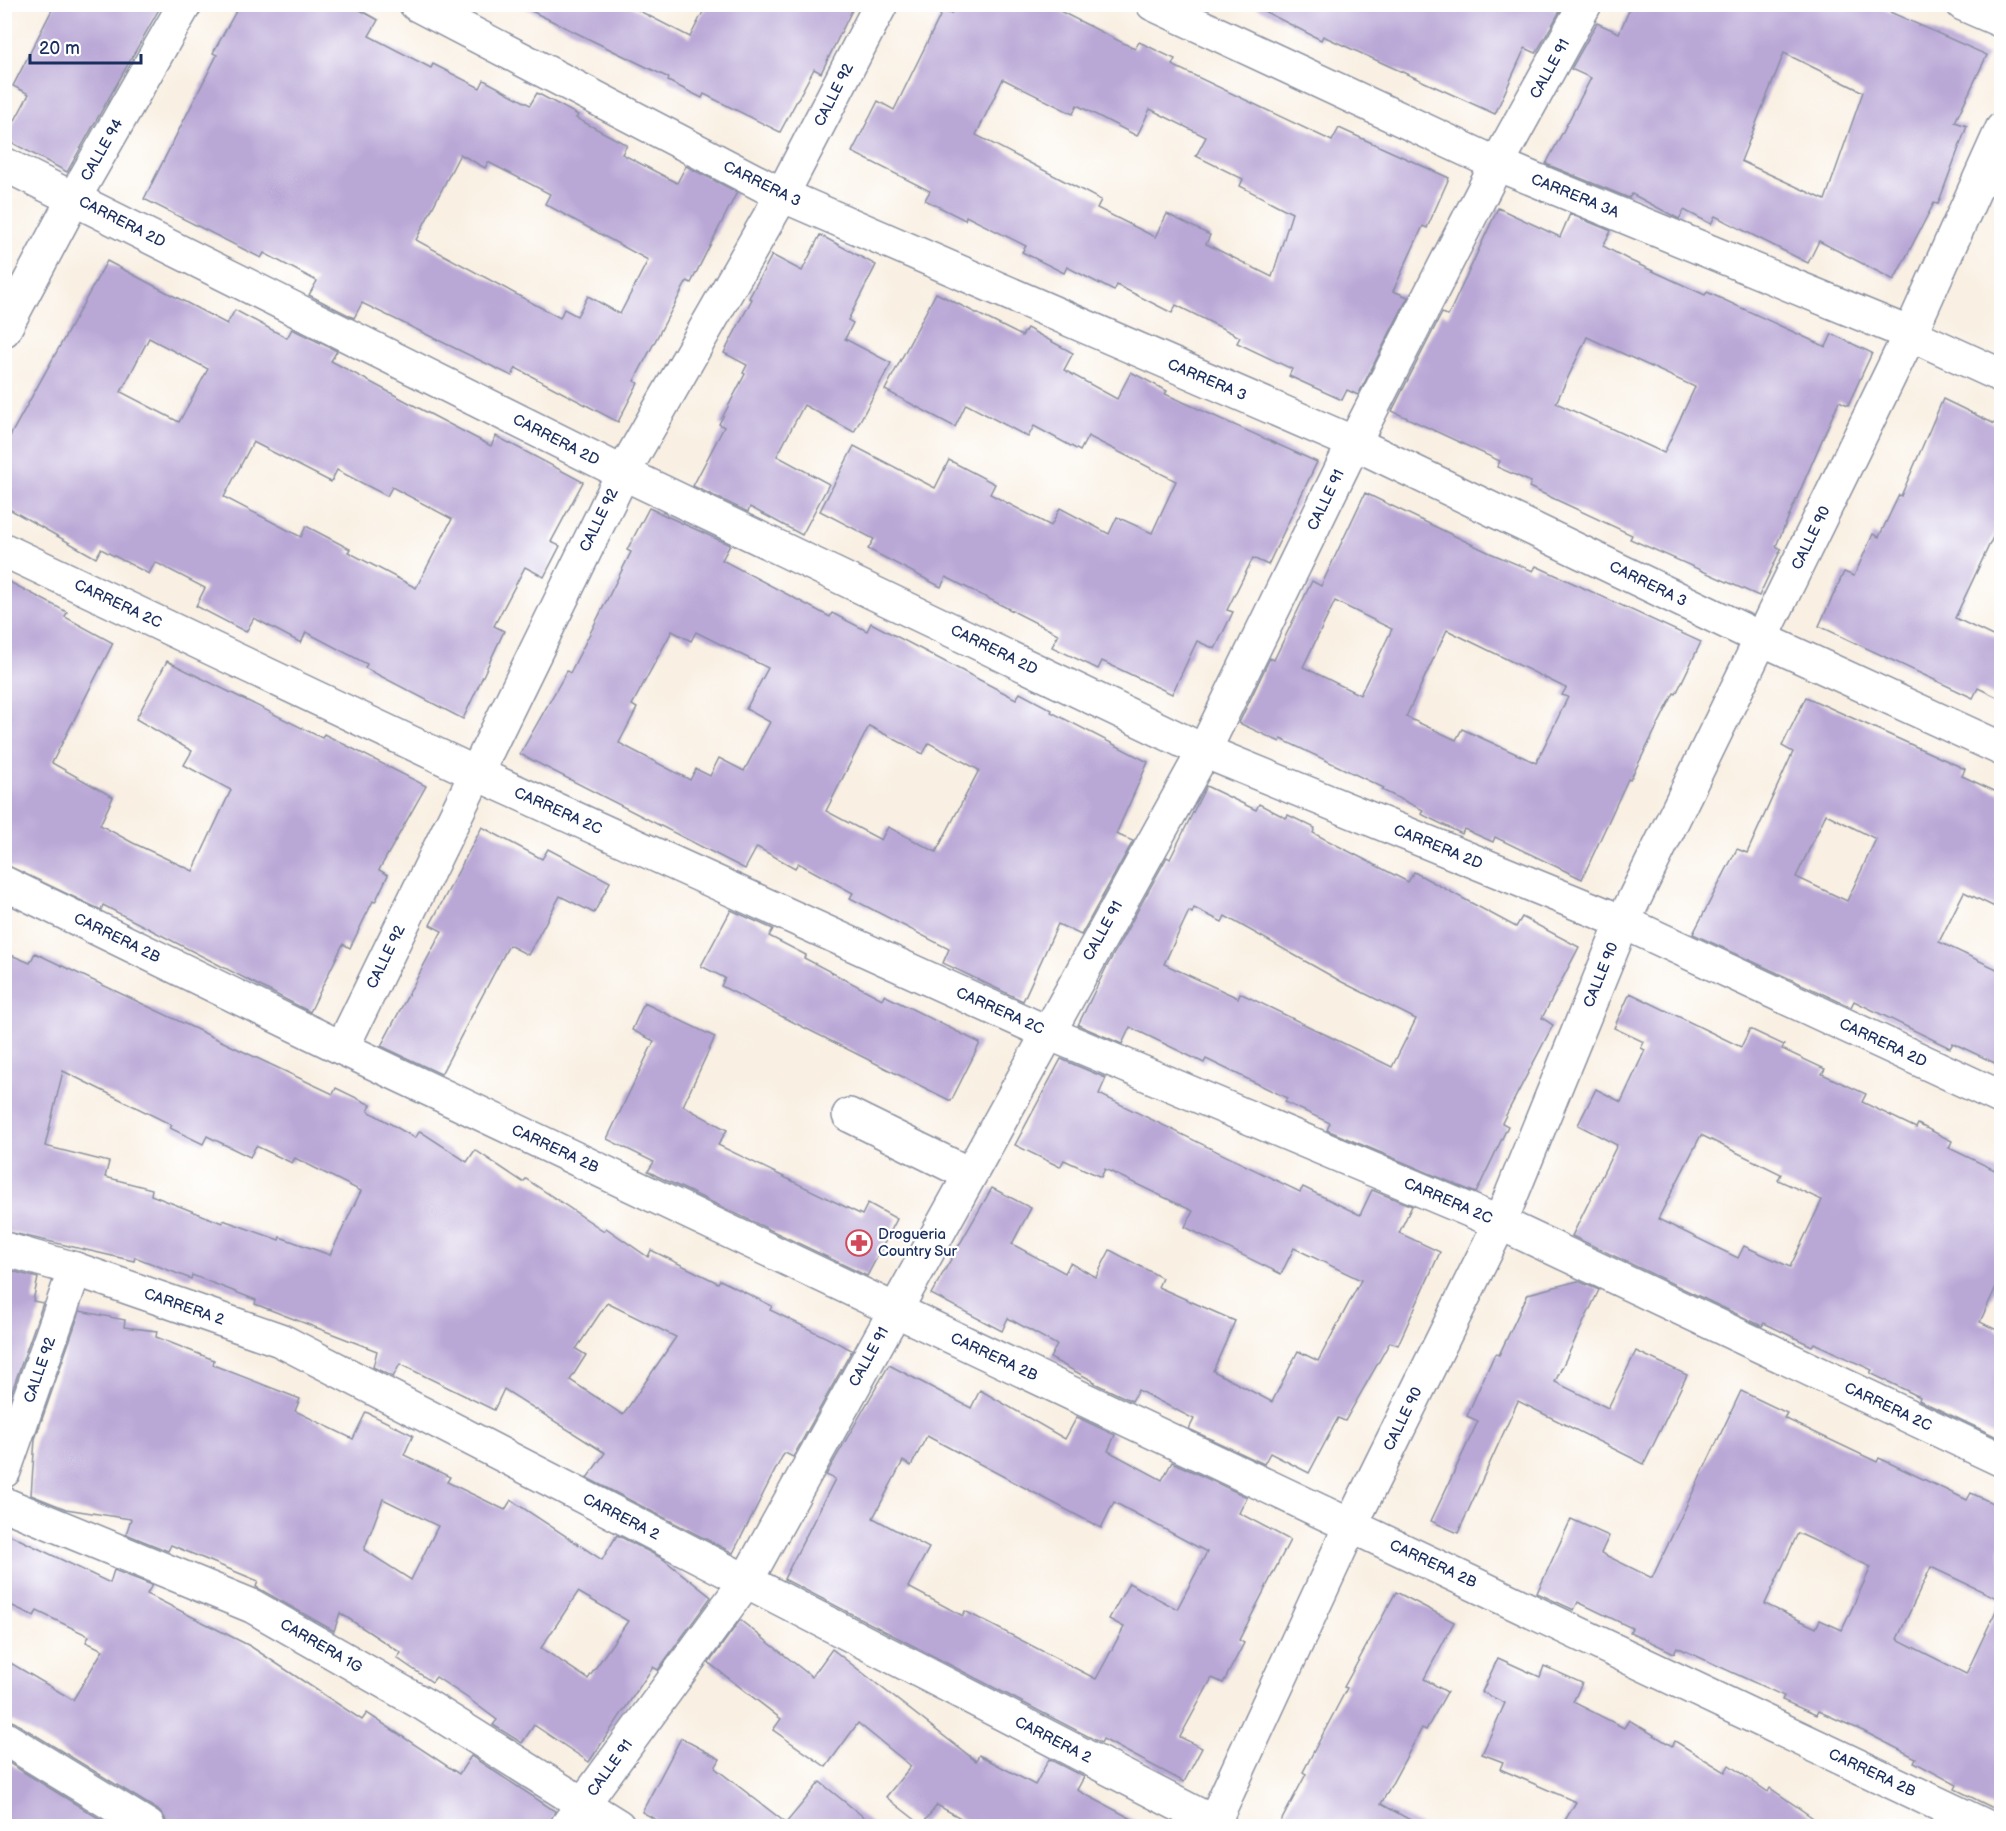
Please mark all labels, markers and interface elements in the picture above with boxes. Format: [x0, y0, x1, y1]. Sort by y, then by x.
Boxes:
scale bar [30, 27, 141, 65]
street label: CALLE 91 [1526, 36, 1574, 102]
text: 20 m [39, 38, 80, 59]
street label: CALLE 92 [810, 60, 858, 130]
street label: CALLE 94 [77, 115, 127, 185]
street label: CARRERA 3 [720, 157, 804, 211]
street label: CARRERA 3A [1528, 170, 1623, 223]
street label: CARRERA 2D [75, 192, 169, 252]
street label: CARRERA 3 [1165, 355, 1249, 405]
street label: CARRERA 2D [509, 410, 603, 470]
street label: CALLE 91 [1303, 466, 1349, 534]
street label: CALLE 92 [575, 485, 623, 555]
street label: CALLE 90 [1787, 503, 1835, 573]
street label: CARRERA 3 [1606, 557, 1690, 611]
street label: CARRERA 2C [71, 575, 165, 633]
street label: CARRERA 2D [947, 621, 1041, 679]
street label: CARRERA 2C [511, 783, 605, 839]
street label: CARRERA 2D [1391, 820, 1486, 874]
street label: CALLE 91 [1079, 898, 1127, 964]
street label: CARRERA 2B [71, 909, 163, 967]
street label: CALLE 92 [362, 922, 410, 992]
street label: CALLE 90 [1579, 940, 1623, 1010]
street label: CARRERA 2C [953, 983, 1047, 1039]
street label: CARRERA 2D [1836, 1014, 1930, 1072]
street label: CARRERA 2B [508, 1121, 602, 1177]
street label: CARRERA 2C [1401, 1174, 1495, 1228]
place label: Drogueria Country Sur [878, 1225, 958, 1261]
pharmacy icon: Drogueria Country Sur [844, 1228, 874, 1258]
street label: CARRERA 2 [141, 1284, 227, 1330]
street label: CALLE 91 [845, 1324, 893, 1390]
street label: CARRERA 2B [947, 1329, 1041, 1385]
street label: CALLE 92 [20, 1334, 60, 1405]
street label: CARRERA 2C [1841, 1378, 1935, 1436]
street label: CALLE 90 [1379, 1384, 1427, 1454]
street label: CARRERA 2 [579, 1490, 663, 1545]
street label: CARRERA 2B [1386, 1536, 1480, 1592]
street label: CARRERA 1G [276, 1615, 366, 1677]
street label: CARRERA 2 [1011, 1713, 1095, 1768]
street label: CALLE 91 [583, 1736, 637, 1800]
street label: CARRERA 2B [1825, 1745, 1919, 1801]

